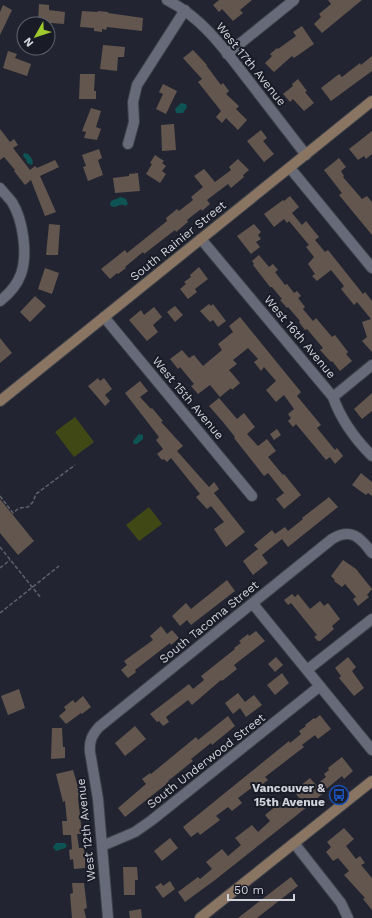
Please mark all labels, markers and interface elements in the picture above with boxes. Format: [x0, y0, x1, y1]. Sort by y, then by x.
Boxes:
north arrow [16, 16, 56, 56]
street label: West 17th Avenue [213, 19, 289, 109]
text: N [21, 35, 36, 49]
street label: South Rainier Street [127, 198, 229, 284]
street label: West 16th Avenue [261, 293, 339, 381]
street label: West 15th Avenue [149, 354, 227, 442]
street label: South Tacoma Street [157, 578, 261, 666]
street label: South Underwood Street [144, 711, 268, 811]
street label: West 12th Avenue [74, 778, 98, 882]
place label: Vancouver & 15th Avenue [252, 781, 325, 809]
bus stop icon: Vancouver & 15th Avenue [328, 784, 350, 806]
scale bar [228, 876, 294, 902]
text: 50 m [234, 883, 264, 897]

